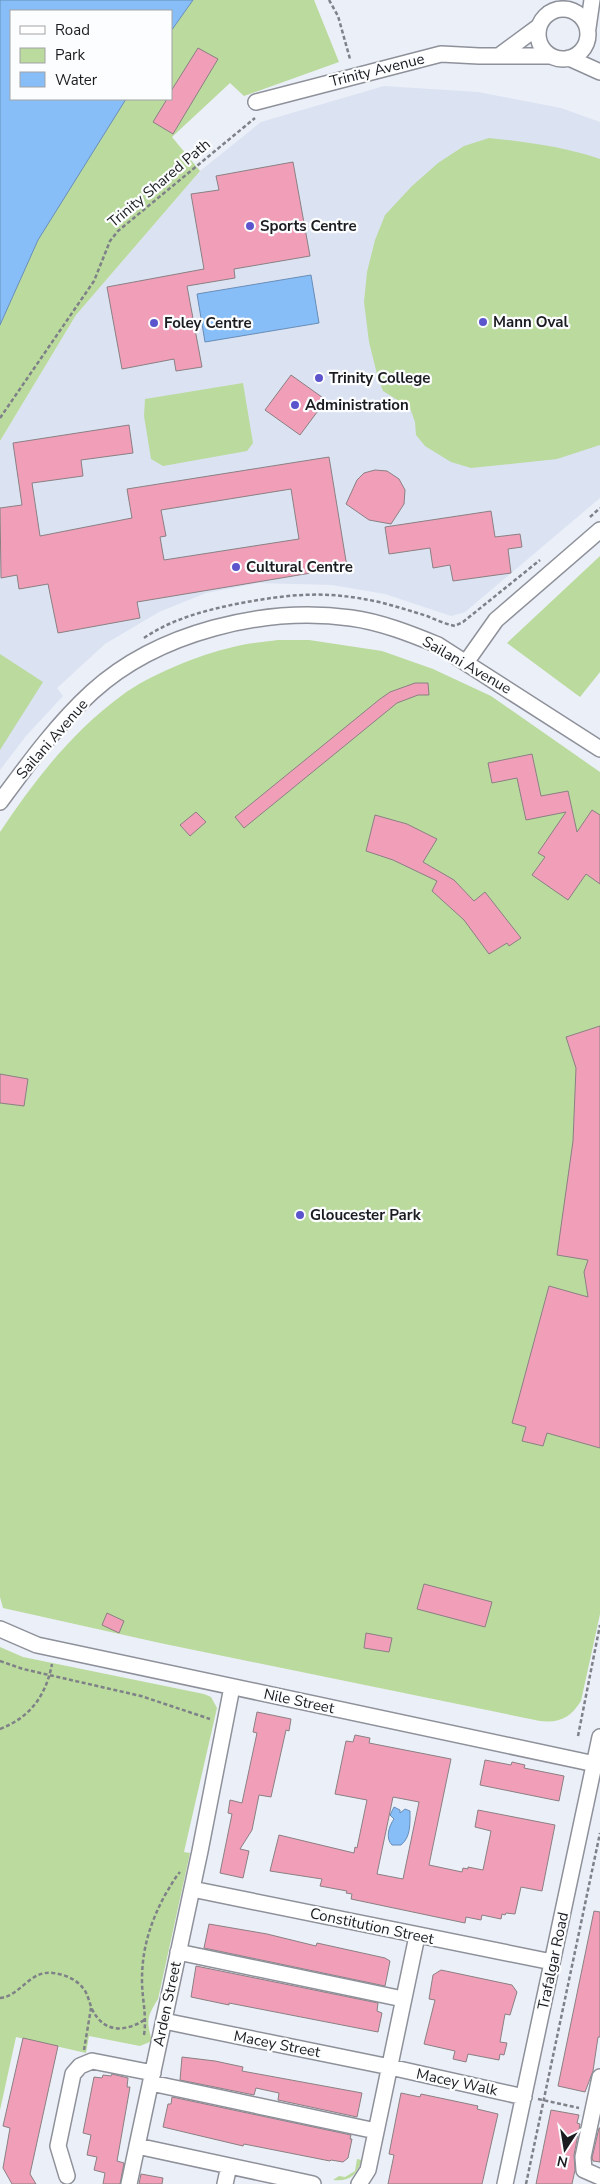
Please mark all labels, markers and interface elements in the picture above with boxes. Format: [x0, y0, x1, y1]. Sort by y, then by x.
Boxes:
legend [10, 10, 172, 100]
text: Road [55, 20, 90, 40]
text: Park [55, 45, 85, 65]
street label: Trinity Avenue [328, 49, 426, 91]
text: Water [55, 70, 98, 90]
street label: Trinity Shared Path [104, 134, 214, 232]
place label: Sports Centre [260, 216, 357, 236]
marker: Sports Centre [244, 220, 256, 232]
place label: Mann Oval [493, 312, 569, 332]
place label: Foley Centre [164, 313, 252, 333]
marker: Mann Oval [477, 316, 489, 328]
marker: Foley Centre [148, 317, 160, 329]
place label: Trinity College [329, 368, 430, 388]
marker: Trinity College [313, 372, 325, 384]
place label: Administration [305, 395, 409, 415]
marker: Administration [289, 399, 301, 411]
place label: Cultural Centre [246, 557, 353, 577]
marker: Cultural Centre [230, 561, 242, 573]
street label: Sailani Avenue [419, 631, 515, 699]
street label: Sailani Avenue [12, 695, 92, 783]
place label: Gloucester Park [310, 1205, 422, 1225]
marker: Gloucester Park [294, 1209, 306, 1221]
street label: Nile Street [262, 1684, 337, 1718]
street label: Constitution Street [308, 1903, 437, 1949]
street label: Trafalgar Road [533, 1910, 573, 2012]
street label: Arden Street [148, 1959, 186, 2048]
street label: Macey Street [232, 2026, 323, 2062]
street label: Macey Walk [415, 2064, 500, 2100]
north arrow [540, 2124, 590, 2174]
text: N [555, 2151, 570, 2172]

